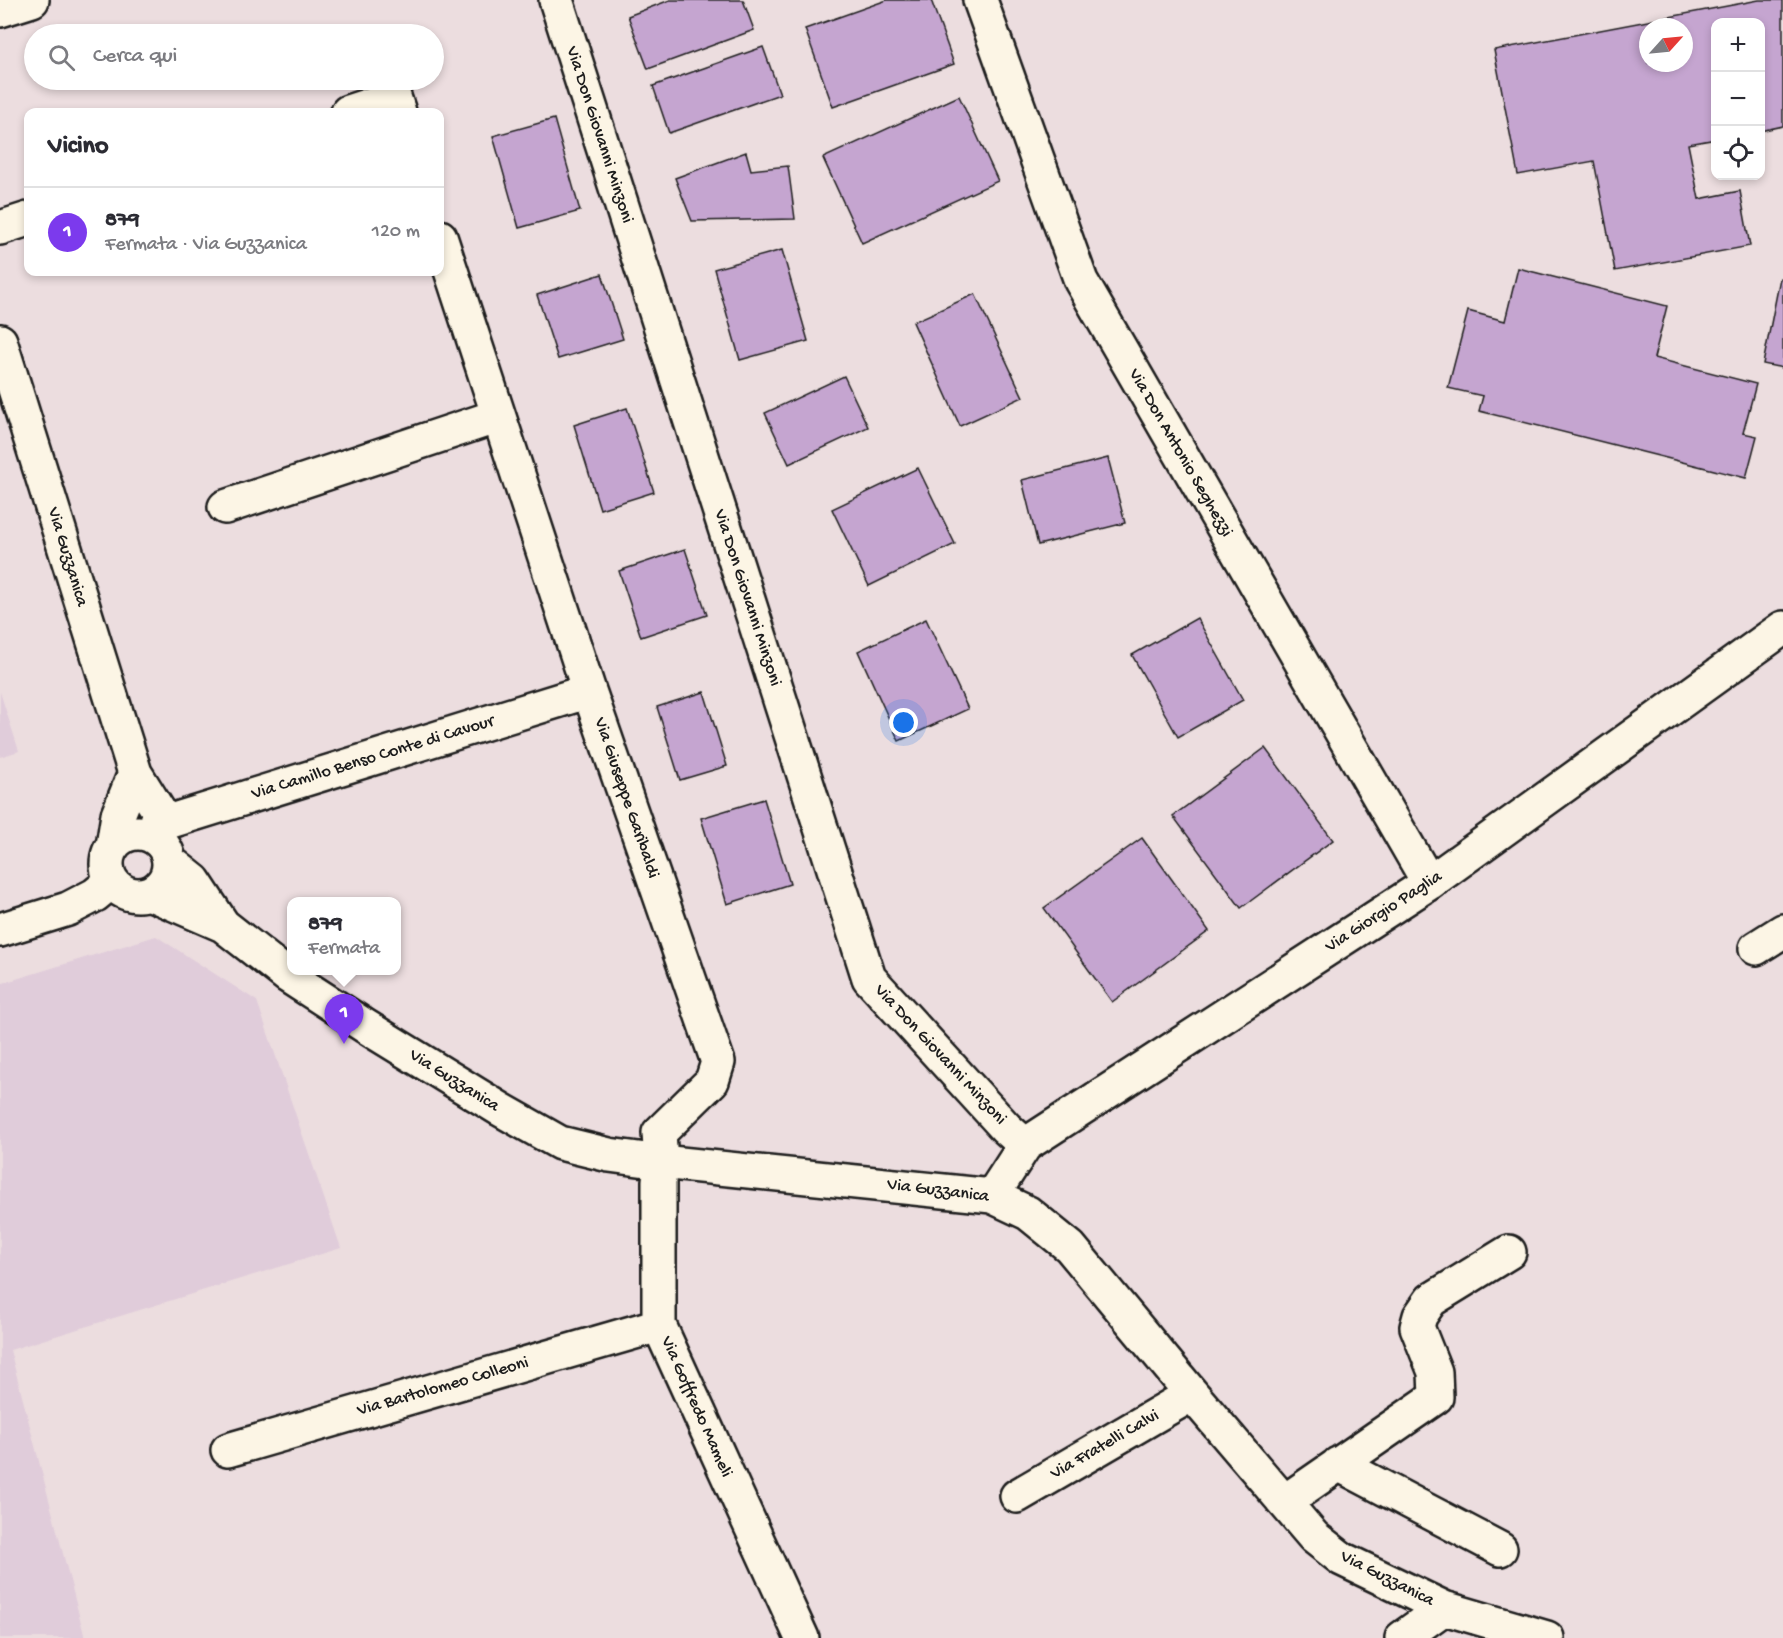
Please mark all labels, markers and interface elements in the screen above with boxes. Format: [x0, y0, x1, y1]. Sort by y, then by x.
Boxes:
north arrow [1639, 18, 1693, 72]
map controls [1711, 18, 1765, 180]
button: + [1711, 18, 1765, 72]
search box [24, 24, 444, 90]
icon: search [45, 41, 78, 74]
street label: Via Don Giovanni Minzoni [560, 43, 638, 226]
text: Cerca qui [93, 44, 177, 70]
button: − [1711, 72, 1765, 126]
button: locate [1711, 126, 1765, 180]
text: Vicino [48, 132, 108, 163]
text: 879 [105, 208, 140, 234]
text: 1 [63, 221, 72, 244]
text: 120 m [372, 221, 420, 244]
text: Fermata · Via Guzzanica [105, 234, 307, 257]
street label: Via Don Antonio Seghezzi [1123, 364, 1237, 541]
street label: Via Guzzanica [42, 504, 92, 610]
street label: Via Don Giovanni Minzoni [708, 506, 786, 689]
your location [889, 708, 918, 737]
street label: Via Camillo Benso Conte di Cavour [248, 711, 498, 805]
street label: Via Giuseppe Garibaldi [588, 714, 663, 881]
street label: Via Giorgio Paglia [1321, 866, 1447, 958]
popup [287, 897, 401, 975]
text: 879 [308, 912, 342, 938]
text: Fermata [308, 938, 380, 961]
street label: Via Don Giovanni Minzoni [869, 980, 1011, 1130]
pin: 1 [324, 994, 364, 1044]
street label: Via Guzzanica [404, 1044, 504, 1118]
street label: Via Guzzanica [885, 1174, 991, 1208]
street label: Via Goffredo Mameli [655, 1332, 737, 1481]
street label: Via Bartolomeo Colleoni [354, 1352, 531, 1422]
street label: Via Fratelli Calvi [1046, 1405, 1163, 1485]
street label: Via Guzzanica [1336, 1546, 1438, 1612]

